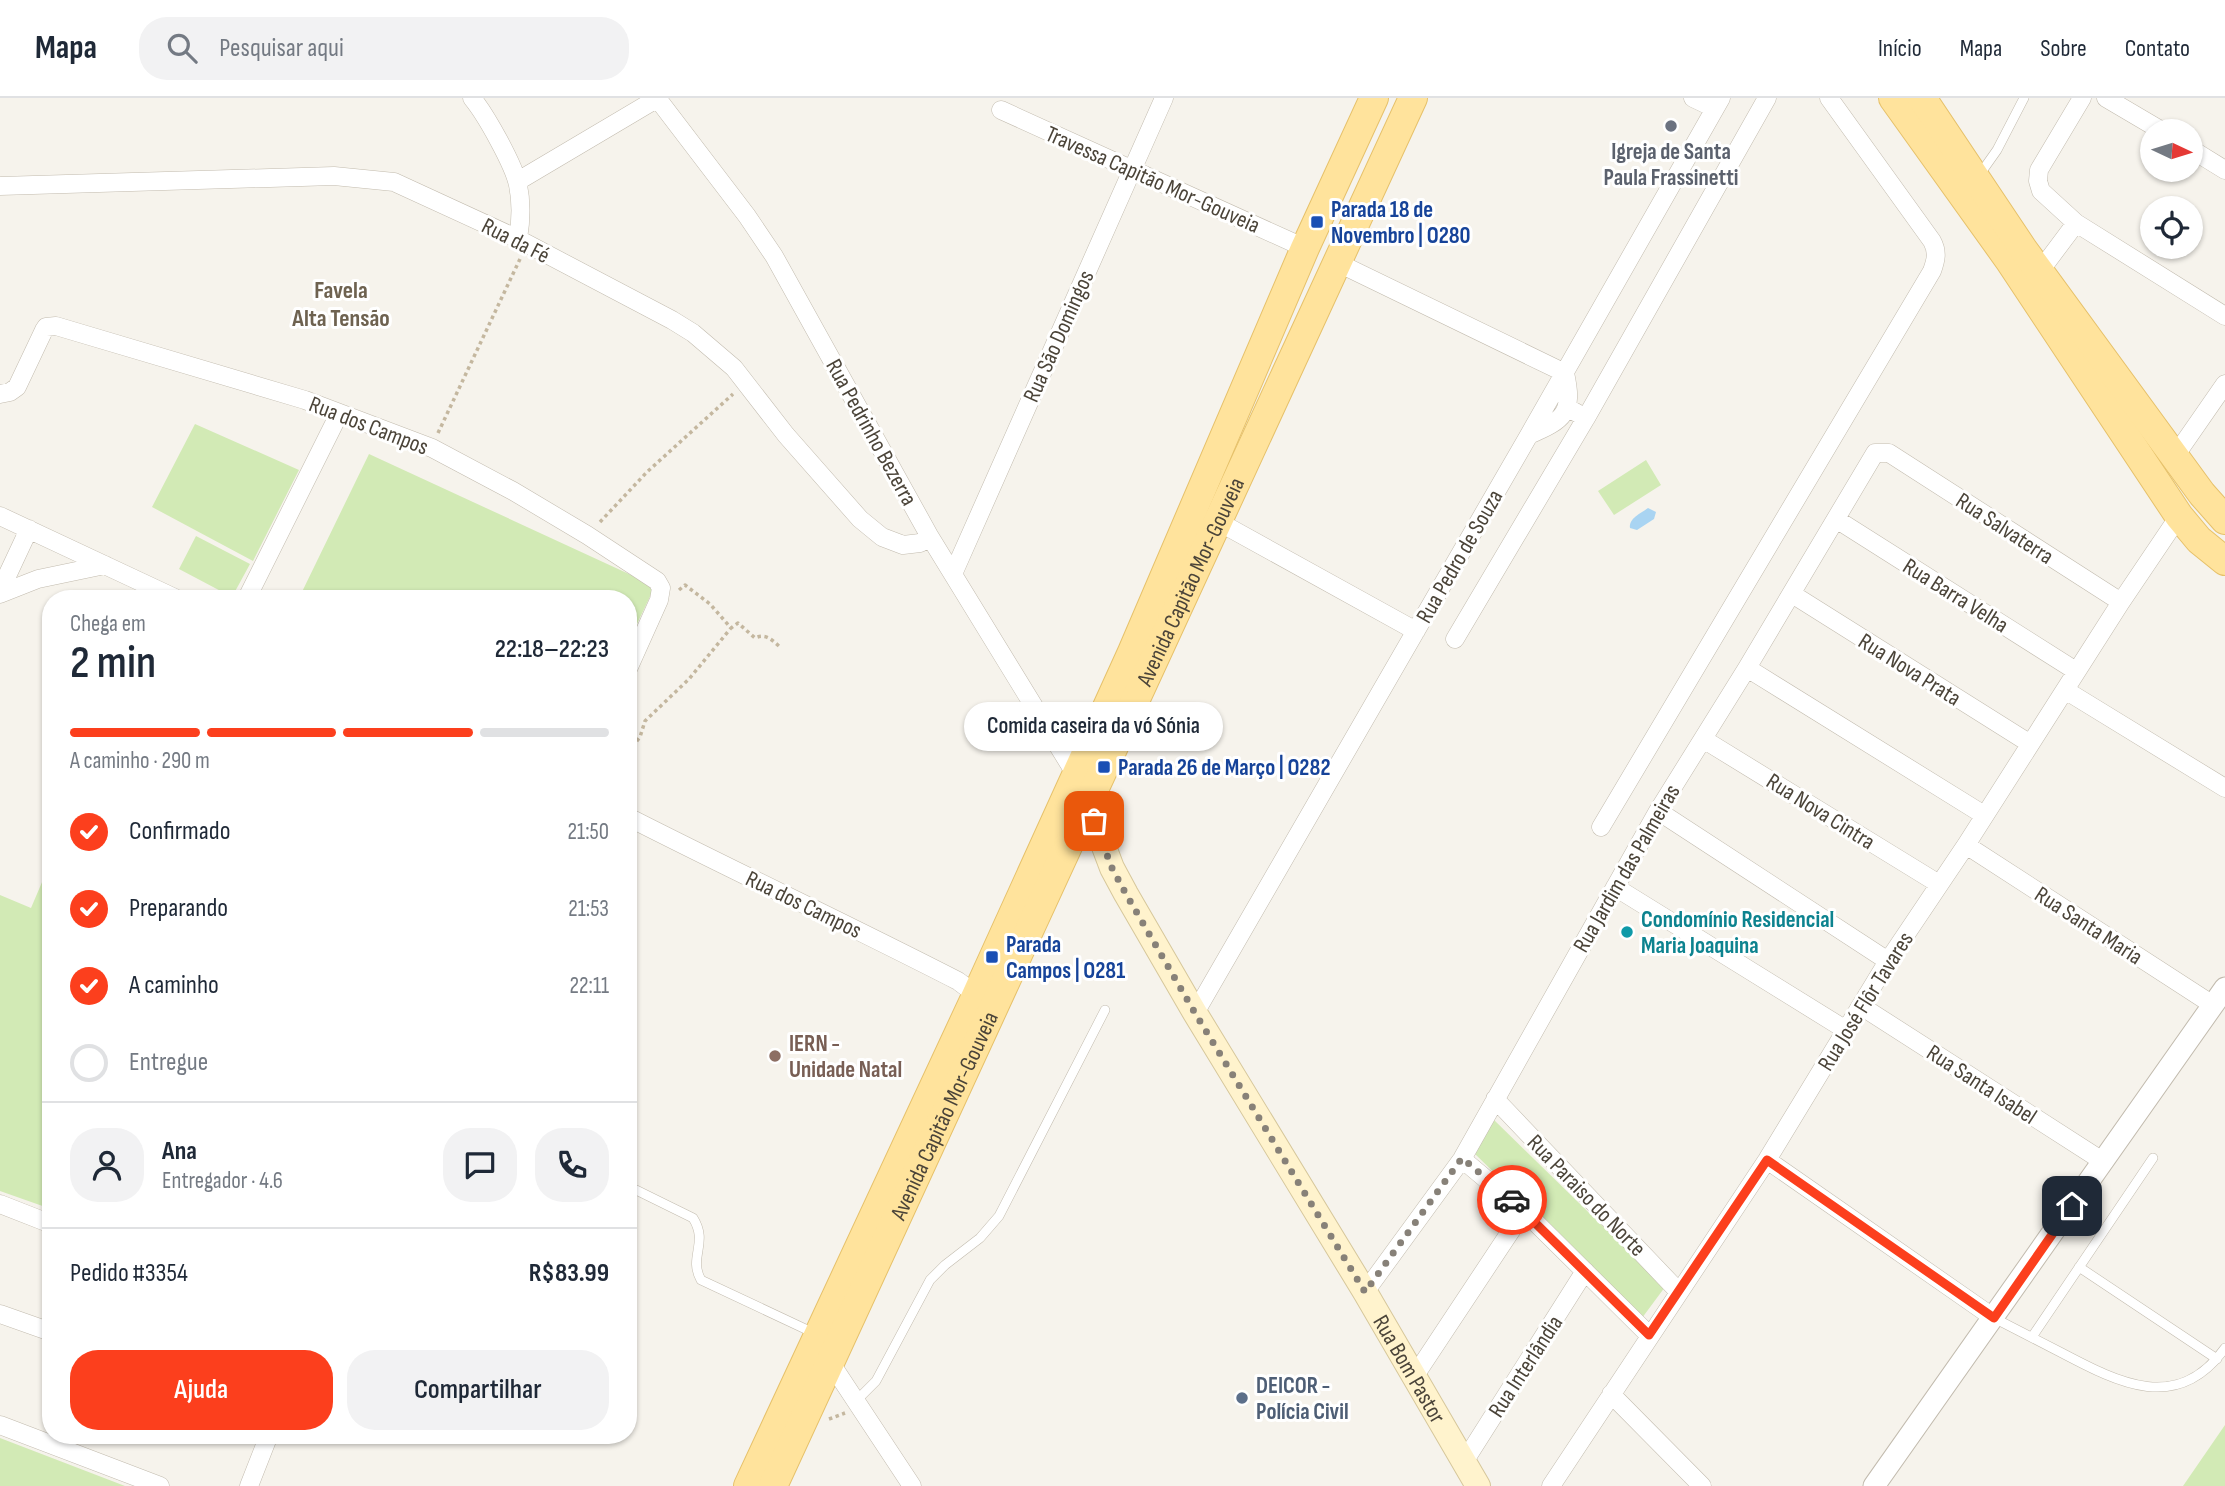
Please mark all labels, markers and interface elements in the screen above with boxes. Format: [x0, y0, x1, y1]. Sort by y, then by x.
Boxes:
search box [139, 17, 629, 80]
text: Mapa [35, 28, 97, 68]
icon: search [163, 29, 201, 67]
text: Pesquisar aqui [219, 33, 344, 64]
text: Início [1878, 34, 1922, 63]
text: Mapa [1960, 34, 2002, 63]
text: Sobre [2040, 34, 2087, 63]
text: Contato [2125, 34, 2190, 63]
marker: Igreja de Santa Paula Frassinetti [1663, 118, 1679, 134]
north arrow [2140, 119, 2203, 182]
map controls [2140, 119, 2203, 259]
street label: Travessa Capitão Mor-Gouveia [1041, 120, 1264, 240]
place label: Igreja de Santa Paula Frassinetti [1604, 138, 1738, 192]
place label: Parada 18 de Novembro | O280 [1331, 196, 1471, 250]
button: locate [2140, 196, 2203, 259]
street label: Rua da Fé [477, 212, 554, 270]
marker: Parada 18 de Novembro | O280 [1309, 214, 1325, 230]
street label: Rua São Domingos [1017, 266, 1100, 407]
district label: Favela Alta Tensão [291, 276, 390, 333]
street label: Rua Pedrinho Bezerra [819, 354, 923, 511]
street label: Rua dos Campos [305, 390, 432, 461]
street label: Avenida Capitão Mor-Gouveia [1130, 473, 1251, 691]
street label: Rua Pedro de Souza [1410, 485, 1509, 628]
street label: Rua Salvaterra [1950, 487, 2059, 571]
street label: Rua Barra Velha [1898, 552, 2013, 639]
text: Chega em [70, 610, 146, 638]
street label: Rua Nova Prata [1853, 627, 1966, 712]
text: 22:18–22:23 [495, 634, 609, 665]
text: 2 min [70, 636, 156, 691]
callout: Comida caseira da vó Sónia [964, 702, 1224, 751]
text: Comida caseira da vó Sónia [987, 712, 1200, 740]
text: A caminho · 290 m [70, 747, 210, 775]
place label: Parada 26 de Março | O282 [1118, 754, 1331, 782]
marker: Parada 26 de Março | O282 [1096, 759, 1112, 775]
street label: Rua Nova Cintra [1761, 768, 1880, 856]
street label: Rua Jardim das Palmeiras [1567, 779, 1686, 958]
pin [1064, 791, 1124, 851]
icon: bag [1075, 802, 1113, 840]
icon: check [70, 813, 108, 851]
text: Confirmado [129, 816, 230, 847]
text: 21:50 [568, 818, 609, 846]
street label: Rua dos Campos [741, 865, 866, 945]
street label: Rua Santa Maria [2029, 881, 2148, 971]
icon: check [70, 890, 108, 928]
text: Preparando [129, 893, 228, 924]
text: 21:53 [568, 895, 609, 923]
place label: Condomínio Residencial Maria Joaquina [1641, 906, 1834, 960]
marker: Condomínio Residencial Maria Joaquina [1619, 924, 1635, 940]
street label: Rua José Flôr Tavares [1812, 927, 1920, 1076]
place label: Parada Campos | O281 [1006, 931, 1125, 985]
marker: Parada Campos | O281 [984, 949, 1000, 965]
icon: check [70, 967, 108, 1005]
text: A caminho [129, 970, 219, 1001]
text: 22:11 [570, 972, 609, 1000]
street label: Avenida Capitão Mor-Gouveia [884, 1007, 1005, 1225]
place label: IERN - Unidade Natal [789, 1030, 902, 1084]
street label: Rua Santa Isabel [1921, 1039, 2042, 1131]
text: Entregue [129, 1047, 208, 1078]
marker: IERN - Unidade Natal [767, 1048, 783, 1064]
button: person [70, 1128, 144, 1202]
button: chat [443, 1128, 517, 1202]
button: phone [535, 1128, 609, 1202]
street label: Rua Paraiso do Norte [1521, 1129, 1652, 1263]
text: Ana [162, 1136, 197, 1167]
courier [1477, 1165, 1547, 1235]
text: Entregador · 4.6 [162, 1167, 283, 1195]
pin [2042, 1176, 2102, 1236]
icon: car [1493, 1181, 1531, 1219]
icon: home [2053, 1187, 2091, 1225]
text: Pedido #3354 [70, 1258, 188, 1289]
text: R$83.99 [529, 1258, 609, 1289]
street label: Rua Bom Pastor [1366, 1310, 1452, 1429]
street label: Rua Interlândia [1483, 1310, 1569, 1423]
button: Ajuda [70, 1350, 333, 1430]
button: Compartilhar [347, 1350, 609, 1430]
place label: DEICOR - Polícia Civil [1256, 1372, 1349, 1426]
marker: DEICOR - Polícia Civil [1234, 1390, 1250, 1406]

